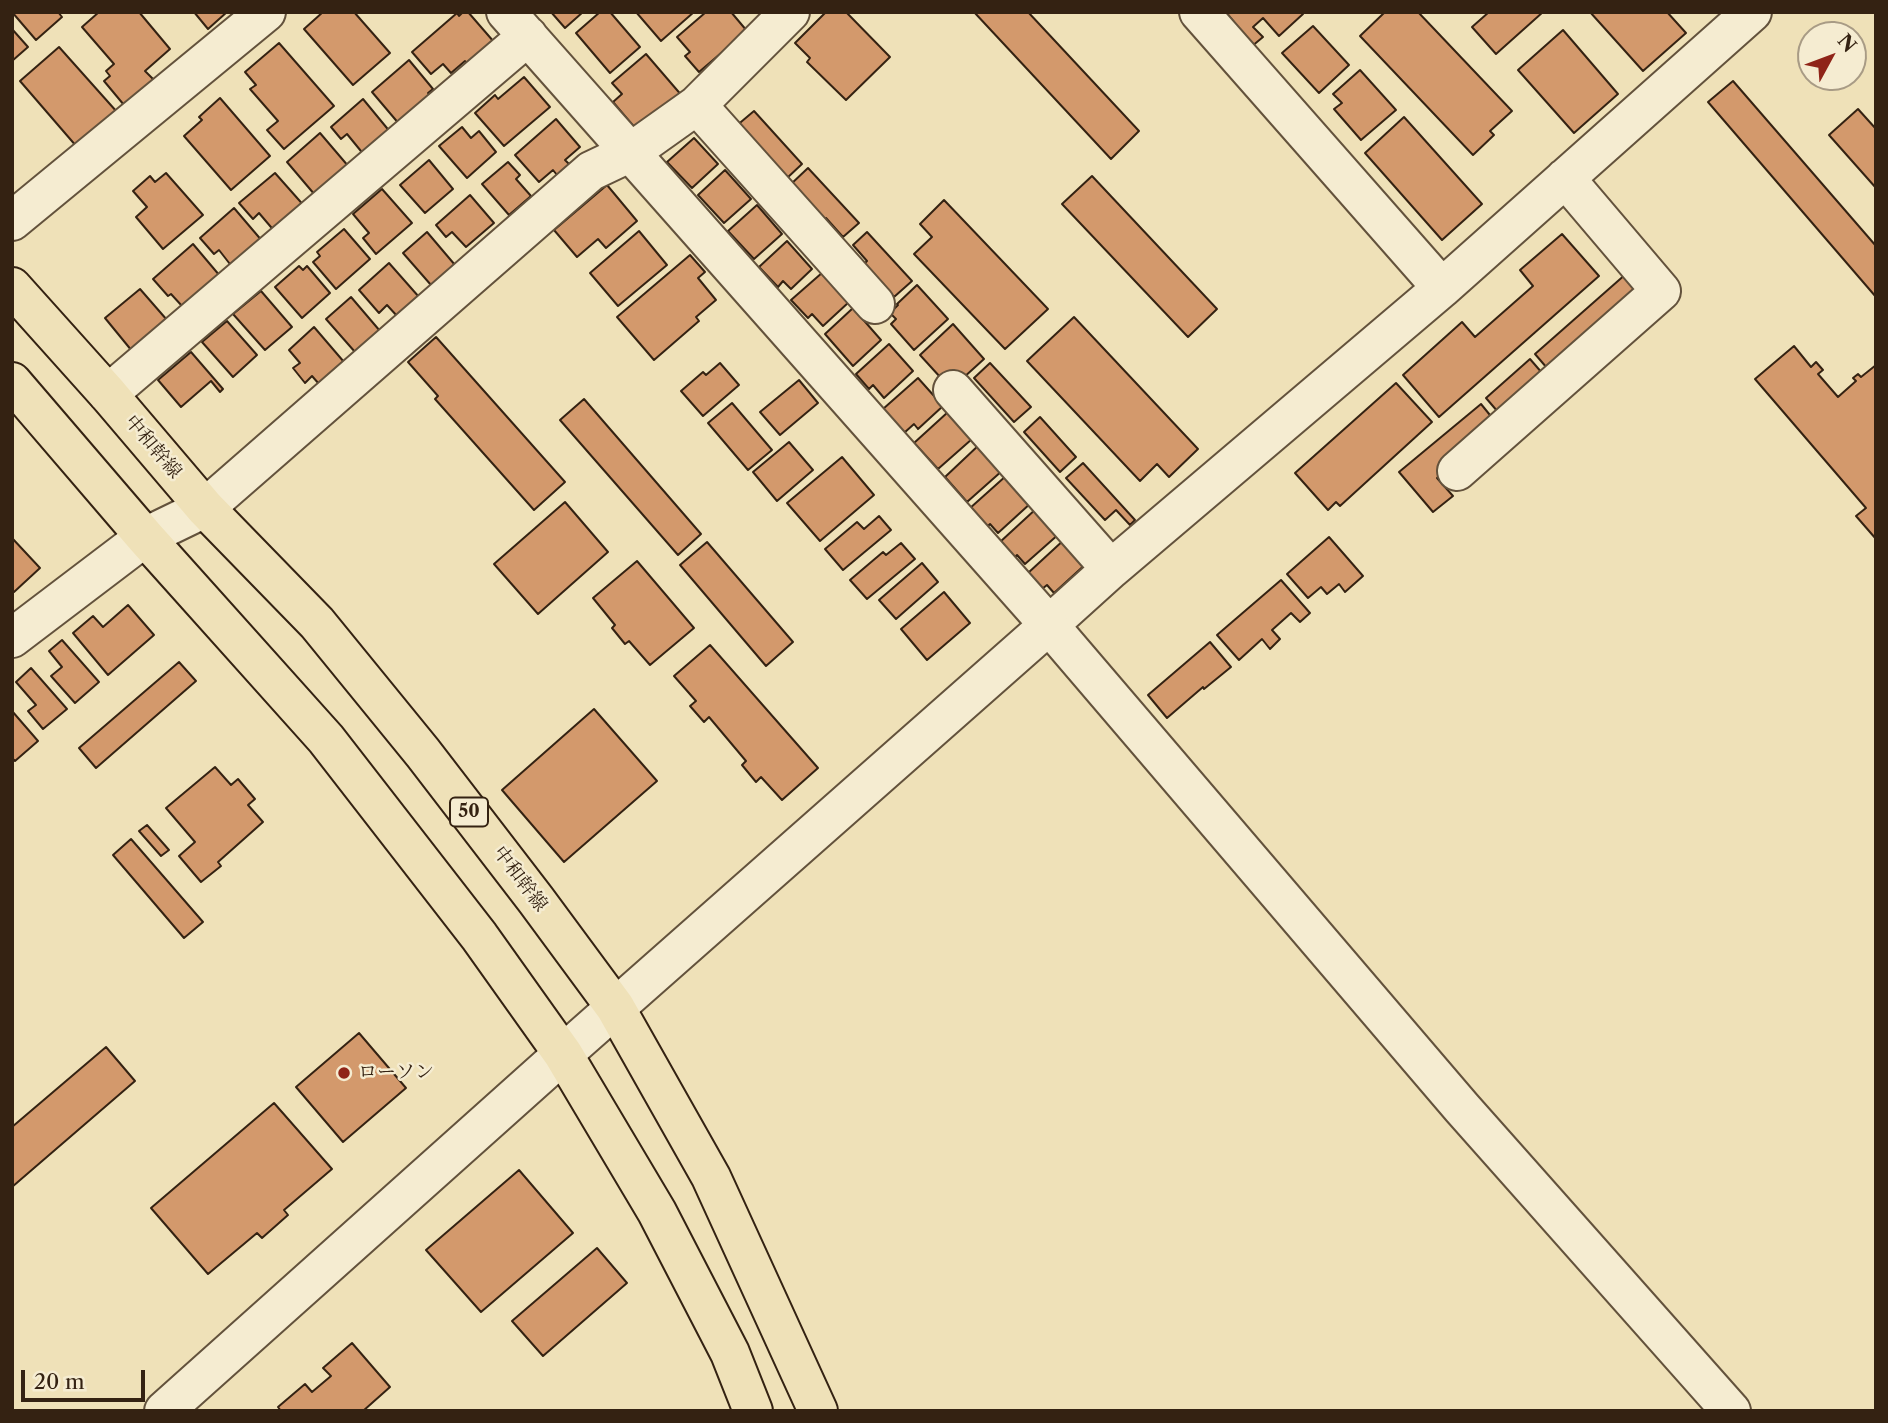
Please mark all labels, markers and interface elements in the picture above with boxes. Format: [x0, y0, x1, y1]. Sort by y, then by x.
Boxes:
north arrow [1797, 21, 1867, 91]
text: N [1833, 29, 1861, 57]
street label: 中和幹線 [120, 411, 186, 483]
road number: 50 [450, 798, 488, 826]
street label: 中和幹線 [488, 842, 552, 916]
place label: ローソン [358, 1062, 434, 1084]
marker: ローソン [336, 1065, 352, 1081]
scale bar [24, 1356, 149, 1400]
text: 20 m [34, 1369, 85, 1394]

